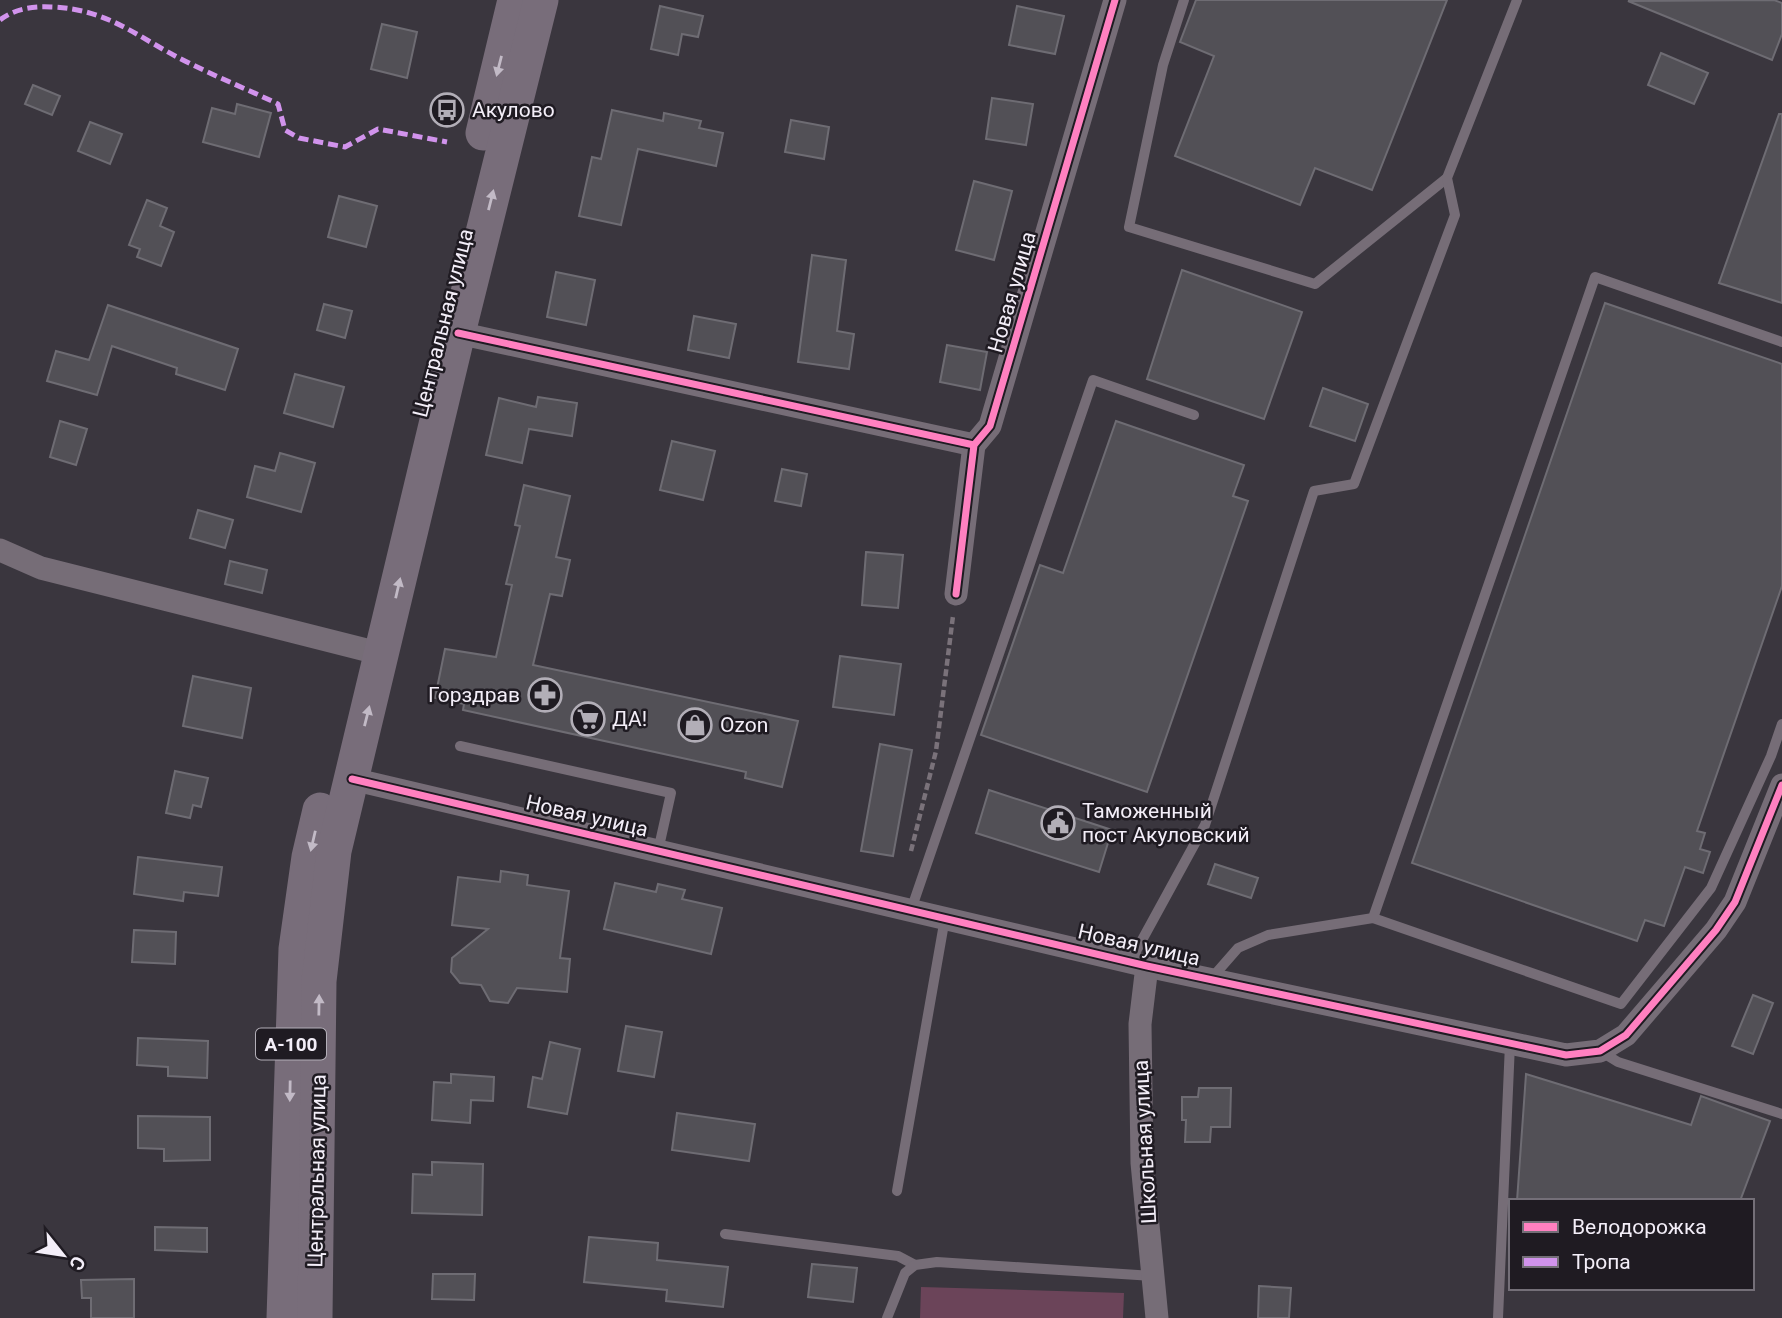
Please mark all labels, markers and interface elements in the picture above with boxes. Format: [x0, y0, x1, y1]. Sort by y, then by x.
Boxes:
one-way arrow [493, 55, 504, 77]
bus stop icon: Акулово [428, 91, 466, 129]
place label: Акулово [472, 98, 555, 122]
one-way arrow [486, 189, 497, 211]
street label: Центральная улица [408, 226, 478, 420]
street label: Новая улица [983, 229, 1041, 355]
one-way arrow [393, 577, 404, 599]
pharmacy icon: Горздрав [526, 676, 564, 714]
place label: Горздрав [428, 683, 520, 707]
supermarket icon: ДА! [569, 700, 607, 738]
one-way arrow [361, 705, 372, 727]
shop icon: Ozon [676, 706, 714, 744]
place label: ДА! [612, 707, 647, 731]
place label: Ozon [720, 713, 768, 737]
street label: Новая улица [524, 790, 650, 842]
place label: Таможенный пост Акуловский [1082, 799, 1250, 847]
public building icon: Таможенный пост Акуловский [1039, 804, 1077, 842]
one-way arrow [307, 830, 318, 852]
street label: Новая улица [1076, 919, 1202, 971]
one-way arrow [313, 994, 325, 1016]
road number: А-100 [256, 1028, 326, 1060]
street label: Школьная улица [1129, 1059, 1161, 1225]
street label: Центральная улица [303, 1074, 331, 1268]
one-way arrow [285, 1080, 296, 1102]
legend [1509, 1199, 1754, 1290]
text: Велодорожка [1572, 1215, 1707, 1239]
north arrow [28, 1220, 98, 1290]
text: Тропа [1572, 1250, 1631, 1274]
text: С [64, 1252, 90, 1274]

